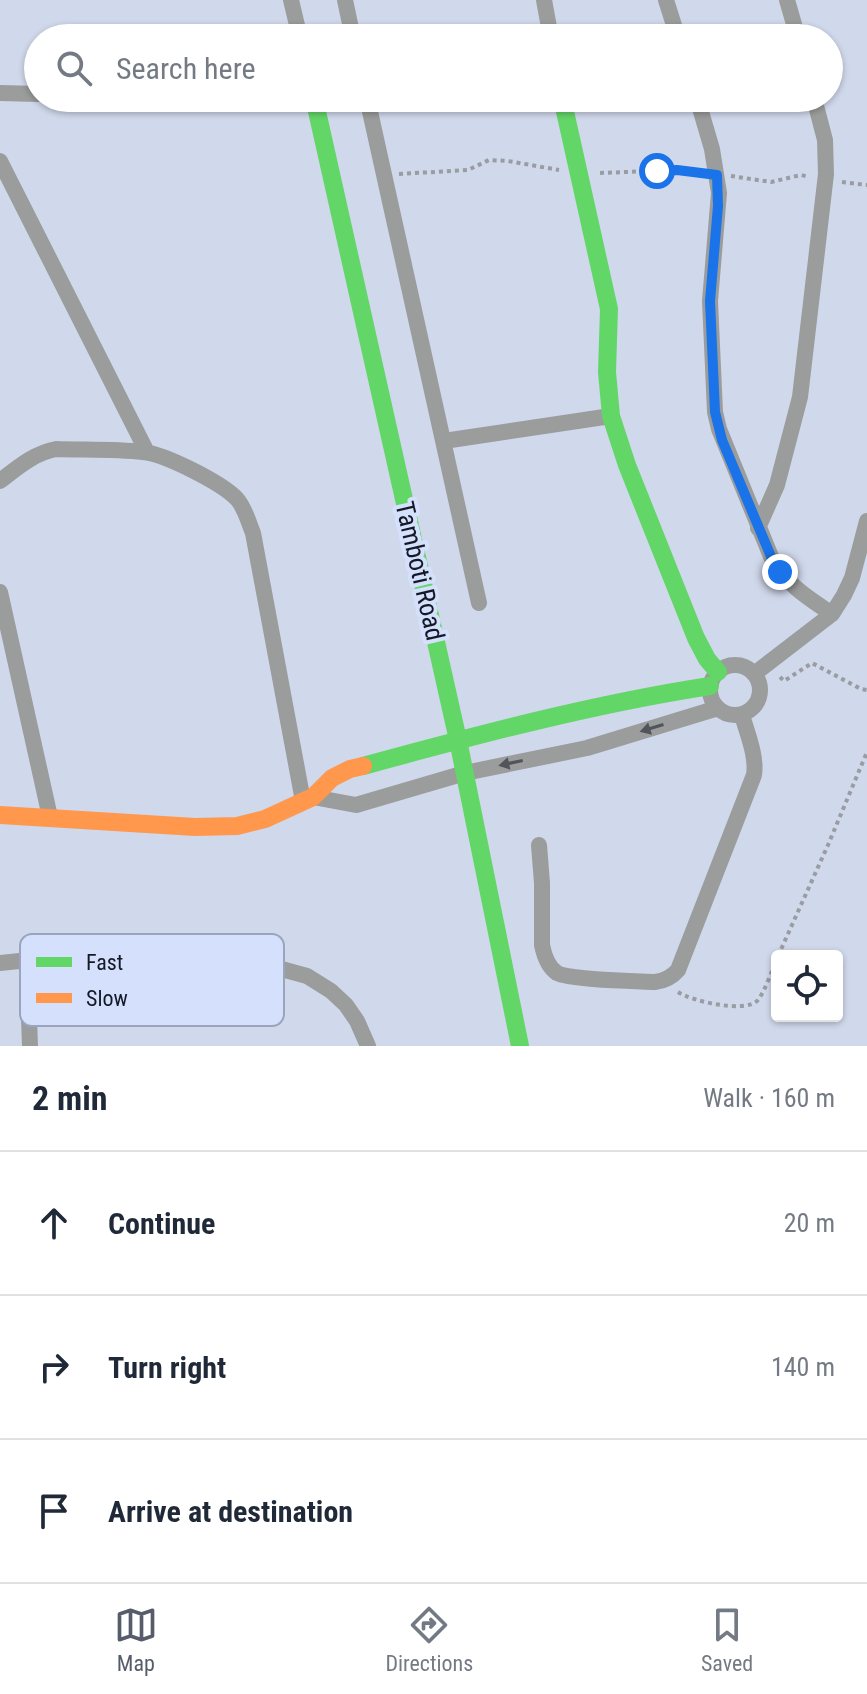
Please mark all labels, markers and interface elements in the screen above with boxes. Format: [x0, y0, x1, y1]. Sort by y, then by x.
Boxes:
search box [24, 24, 843, 112]
icon: search [52, 46, 96, 90]
text: Search here [116, 51, 256, 86]
route start [639, 153, 675, 189]
street label: Tamboti Road [389, 499, 451, 643]
route end [762, 554, 798, 590]
one-way arrow [640, 722, 664, 735]
one-way arrow [498, 758, 523, 770]
legend [20, 934, 284, 1026]
text: Fast [86, 950, 123, 975]
map controls [771, 950, 843, 1022]
button: locate [771, 950, 843, 1022]
text: Slow [86, 986, 128, 1011]
text: 2 min [32, 1078, 108, 1118]
text: Walk · 160 m [703, 1083, 835, 1113]
icon: ahead [32, 1201, 76, 1245]
text: Continue [108, 1206, 215, 1241]
text: 20 m [784, 1208, 835, 1238]
icon: right [32, 1345, 76, 1389]
text: Turn right [108, 1350, 226, 1385]
text: 140 m [771, 1352, 835, 1382]
icon: arrive [32, 1489, 76, 1533]
text: Arrive at destination [108, 1494, 353, 1529]
tab: Map [114, 1603, 158, 1676]
tab: Directions [385, 1603, 473, 1676]
tab: Saved [701, 1603, 753, 1676]

